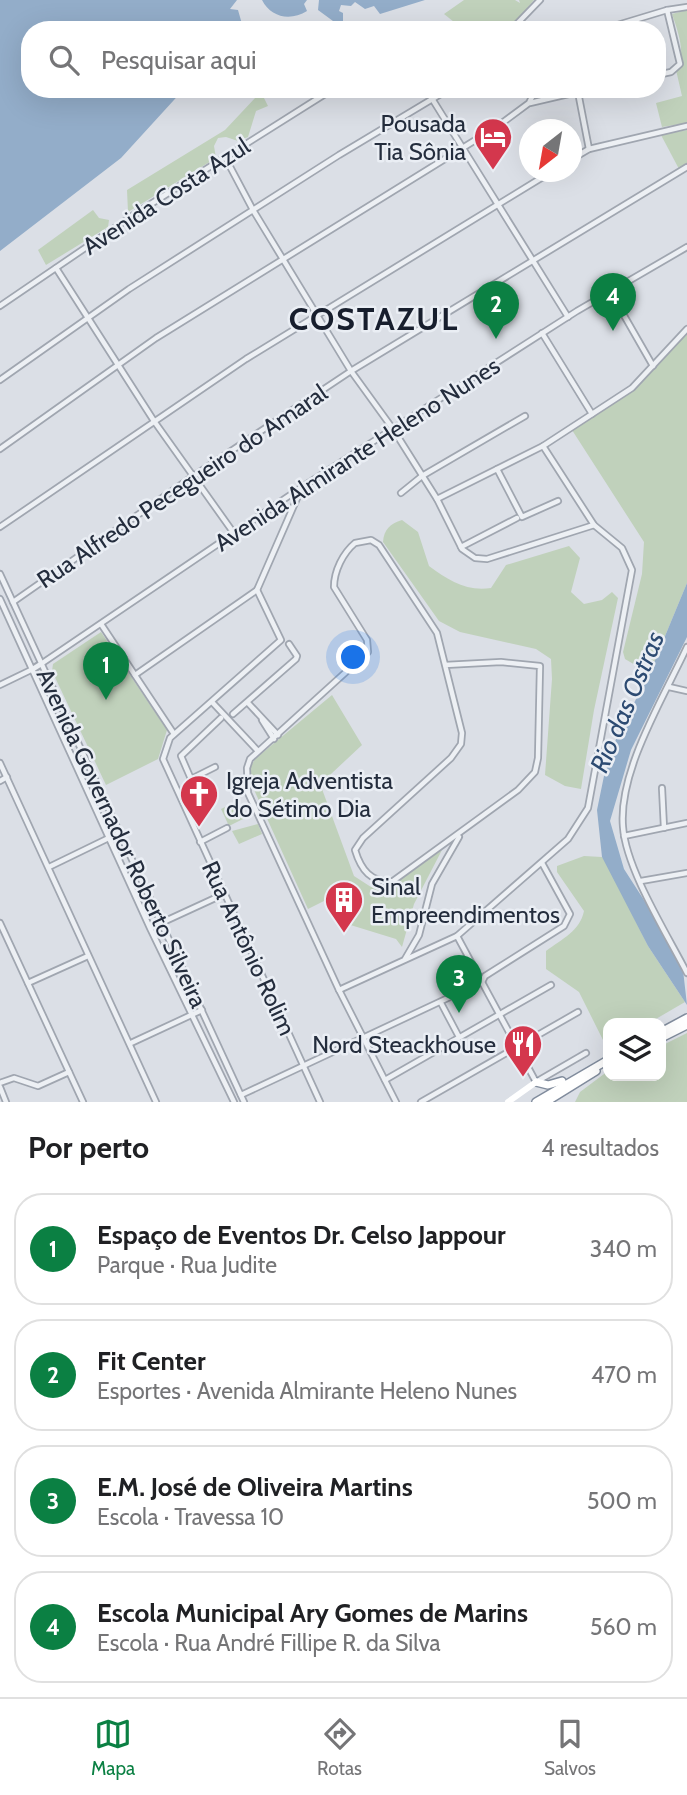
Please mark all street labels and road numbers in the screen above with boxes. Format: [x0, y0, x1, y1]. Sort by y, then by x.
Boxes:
street label: Avenida Costa Azul [77, 131, 255, 261]
street label: Avenida Almirante Heleno Nunes [209, 351, 505, 557]
street label: Rua Alfredo Pecegueiro do Amaral [31, 378, 333, 594]
street label: Avenida Governador Roberto Silveira [30, 664, 214, 1013]
street label: Rua Antônio Rolim [196, 856, 302, 1040]

